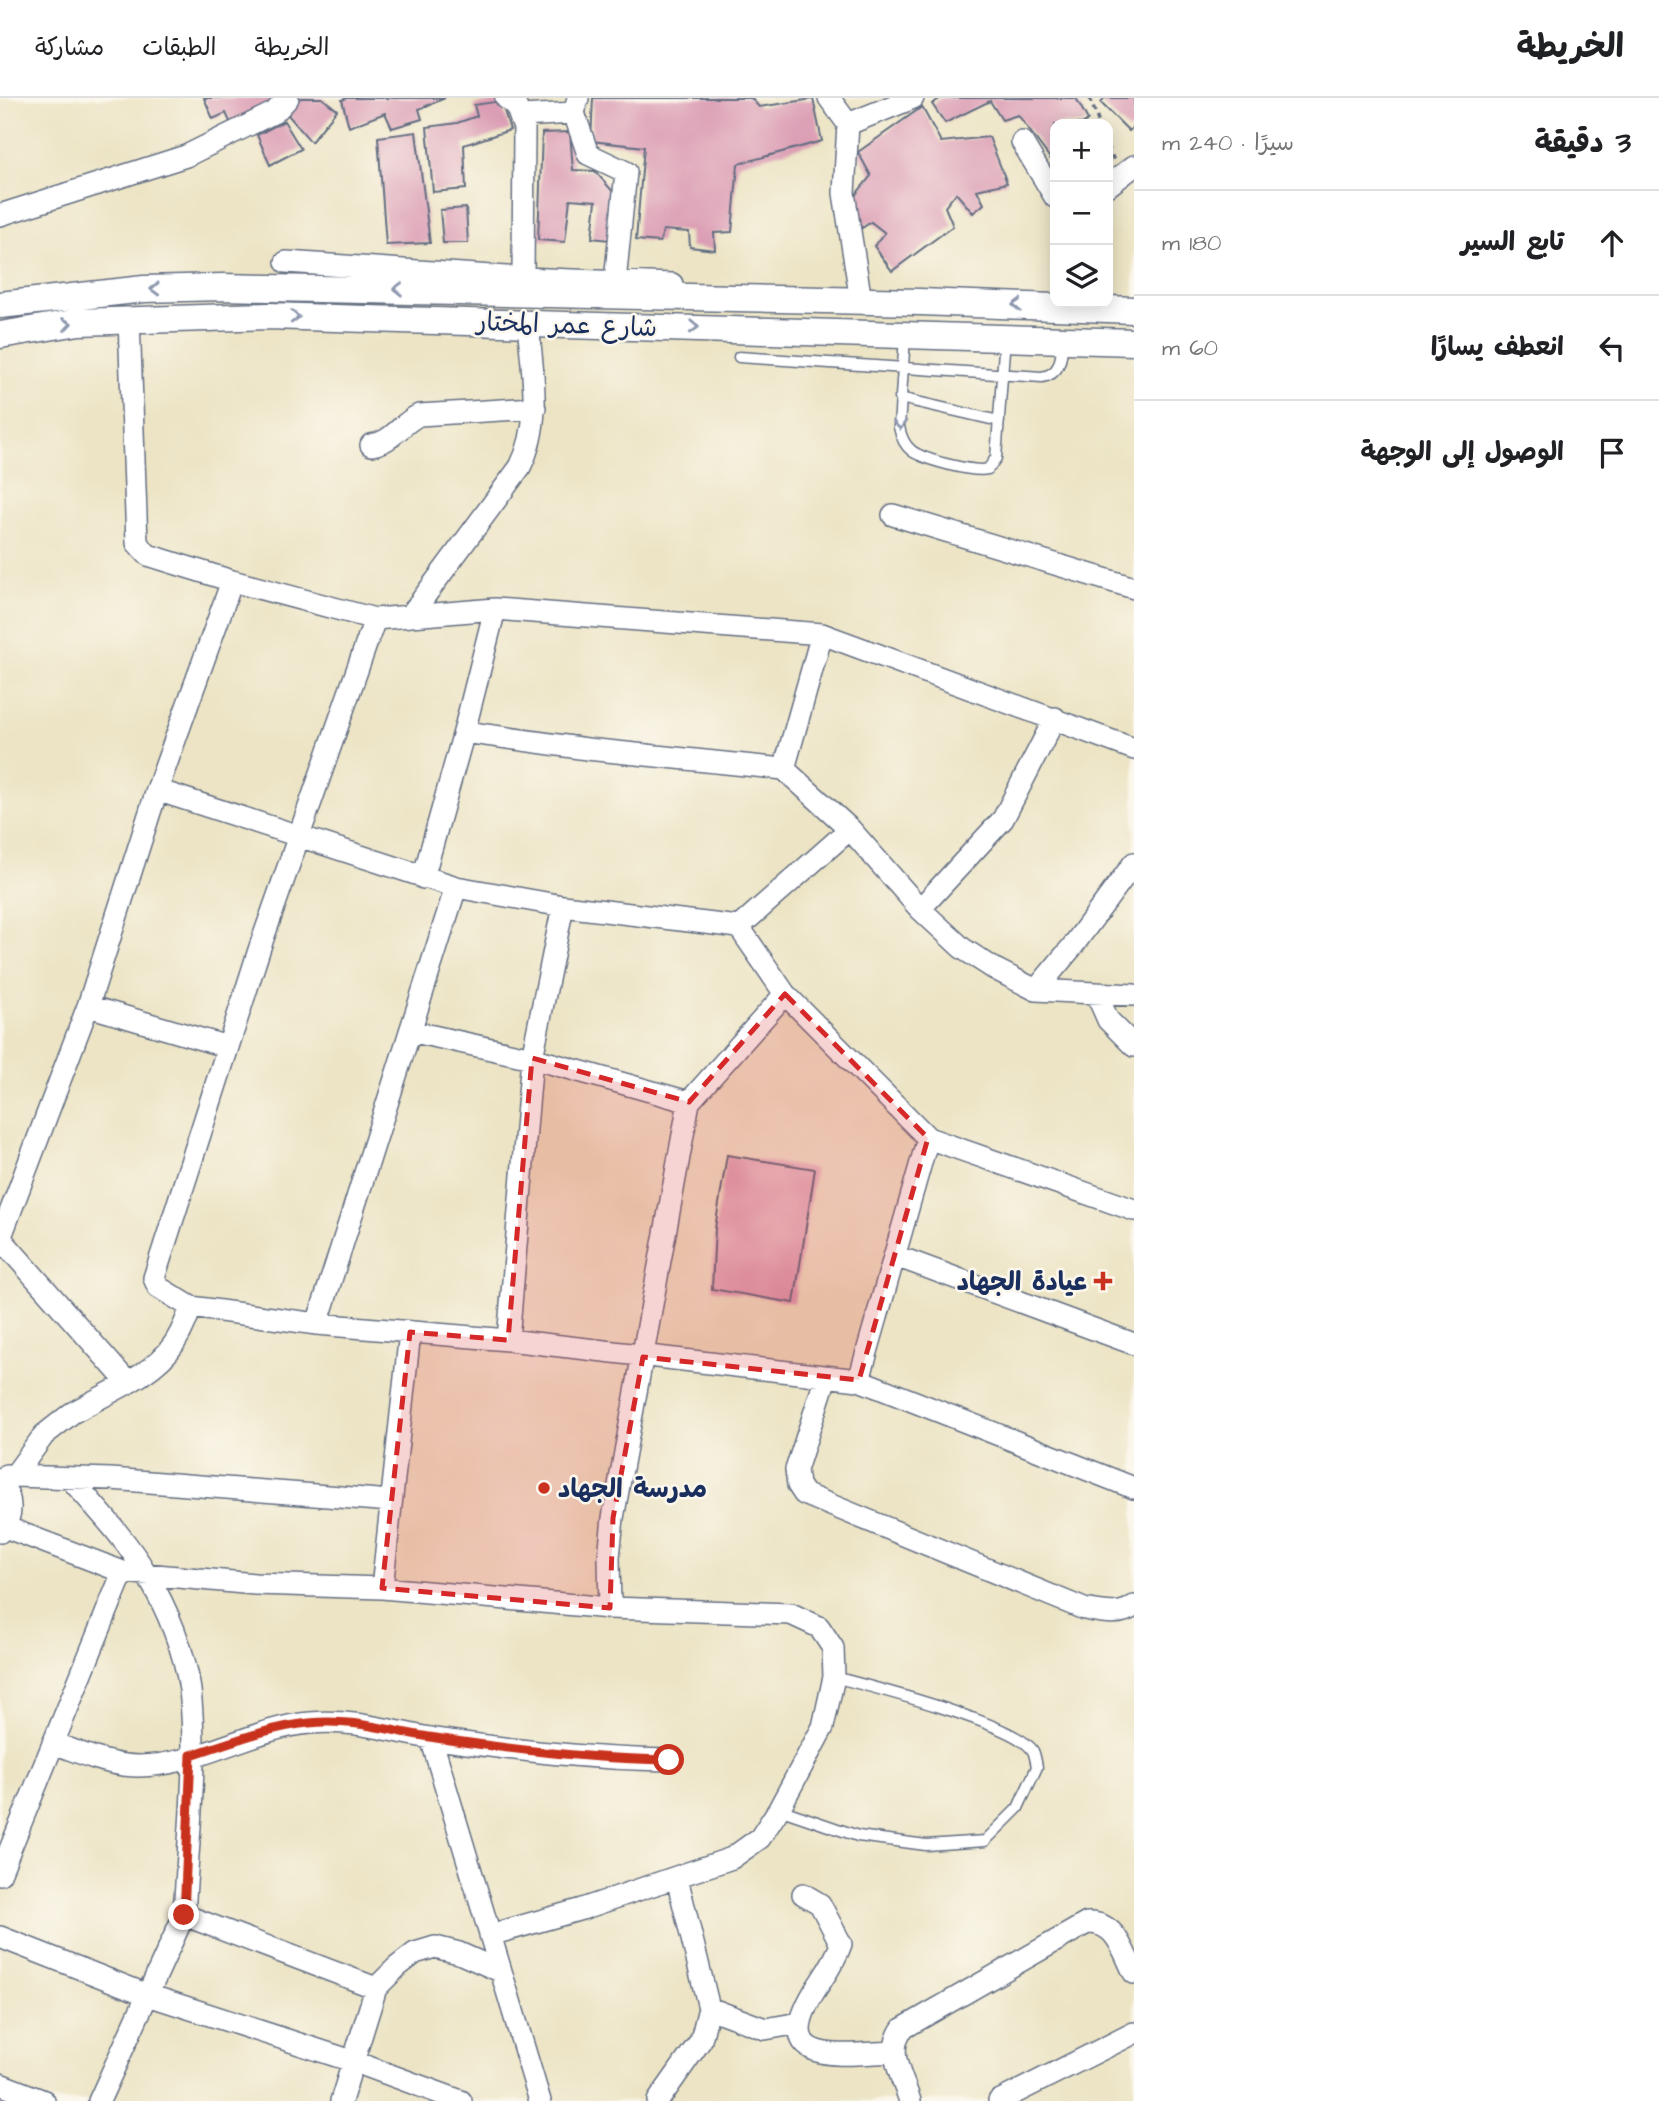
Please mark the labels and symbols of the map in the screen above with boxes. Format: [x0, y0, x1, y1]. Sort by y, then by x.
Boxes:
one-way arrow [149, 281, 159, 297]
one-way arrow [392, 282, 403, 297]
one-way arrow [1011, 297, 1022, 313]
street label: شارع عمر المختار [474, 304, 658, 346]
one-way arrow [289, 309, 300, 324]
one-way arrow [61, 317, 73, 332]
one-way arrow [688, 320, 699, 335]
one-way arrow [892, 420, 907, 431]
place label: عيادة الجهاد [957, 1264, 1087, 1300]
marker: عيادة الجهاد [1093, 1271, 1113, 1291]
place label: مدرسة الجهاد [558, 1471, 707, 1507]
marker: مدرسة الجهاد [536, 1480, 552, 1496]
route start [653, 1744, 684, 1775]
route end [168, 1899, 199, 1930]

